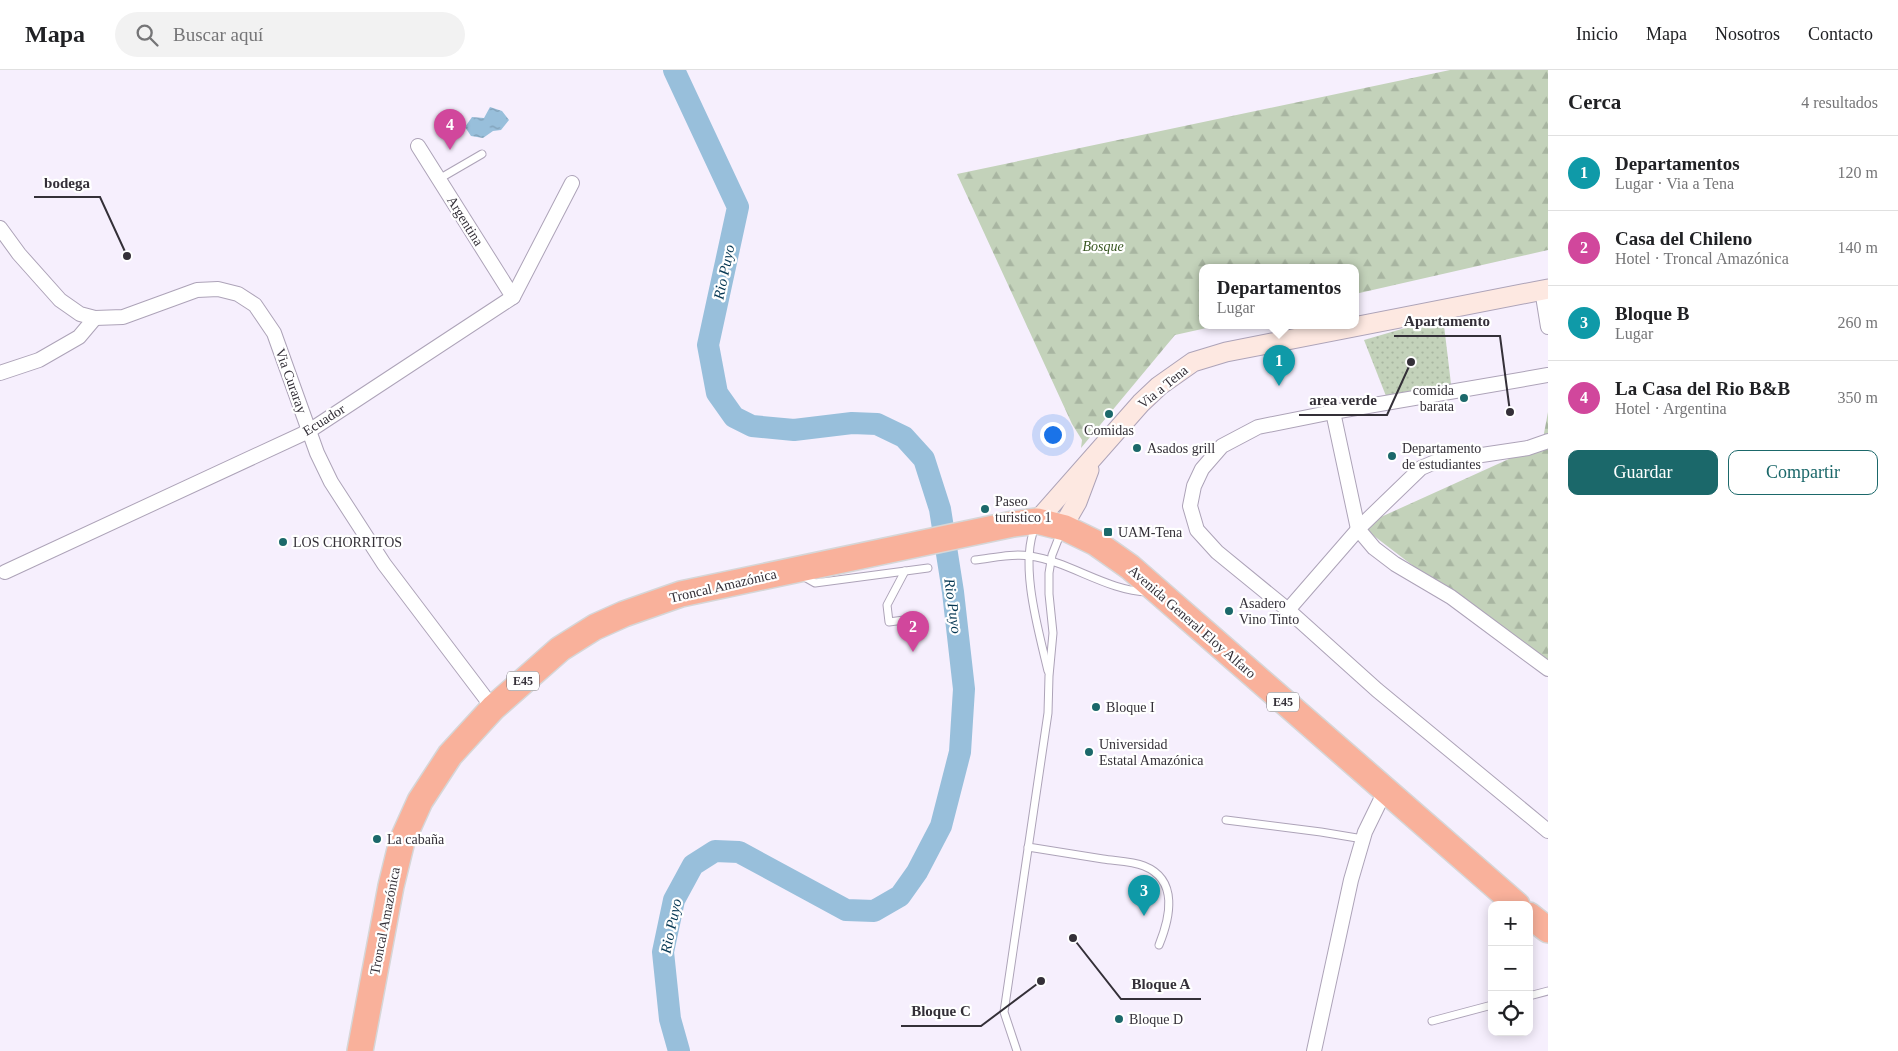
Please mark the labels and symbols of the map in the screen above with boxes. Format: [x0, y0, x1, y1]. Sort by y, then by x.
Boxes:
pin: 4 [434, 109, 466, 150]
callout: bodega [34, 167, 100, 197]
text: bodega [44, 175, 90, 191]
street label: Argentina [444, 193, 487, 249]
park label: Bosque [1082, 239, 1124, 254]
water label: Rio Puyo [710, 243, 738, 302]
callout: Apartamento [1394, 306, 1500, 336]
text: Apartamento [1404, 313, 1490, 329]
pin: 1 [1263, 345, 1295, 386]
street label: Via Curaray [272, 346, 310, 416]
street label: Via a Tena [1135, 362, 1191, 412]
place label: comida barata [1413, 383, 1455, 414]
callout: area verde [1299, 385, 1387, 415]
text: area verde [1309, 392, 1377, 408]
marker: comida barata [1458, 392, 1470, 404]
street label: Ecuador [300, 401, 348, 439]
marker: Comidas [1103, 408, 1115, 420]
your location [1040, 422, 1066, 448]
place label: Comidas [1084, 423, 1134, 438]
place label: Asados grill [1147, 441, 1215, 456]
place label: Departamento de estudiantes [1402, 441, 1481, 472]
marker: Asados grill [1131, 442, 1143, 454]
marker: Departamento de estudiantes [1386, 450, 1398, 462]
place label: Paseo turistico 1 [995, 494, 1051, 525]
marker: Paseo turistico 1 [979, 503, 991, 515]
place label: UAM-Tena [1118, 525, 1183, 540]
marker: UAM-Tena [1102, 526, 1114, 538]
place label: LOS CHORRITOS [293, 535, 402, 550]
marker: LOS CHORRITOS [277, 536, 289, 548]
street label: Avenida General Eloy Alfaro [1125, 563, 1259, 681]
street label: Troncal Amazónica [668, 566, 779, 606]
water label: Rio Puyo [941, 576, 965, 635]
place label: Asadero Vino Tinto [1239, 596, 1299, 627]
marker: Asadero Vino Tinto [1223, 605, 1235, 617]
pin: 2 [897, 611, 929, 652]
road number: E45 [507, 672, 539, 690]
road number: E45 [1267, 692, 1299, 712]
place label: Bloque I [1106, 700, 1155, 715]
marker: Bloque I [1090, 701, 1102, 713]
place label: Universidad Estatal Amazónica [1099, 737, 1204, 768]
marker: Universidad Estatal Amazónica [1083, 746, 1095, 758]
place label: La cabaña [387, 832, 445, 847]
marker: La cabaña [371, 833, 383, 845]
street label: Troncal Amazónica [367, 865, 403, 976]
pin: 3 [1128, 875, 1160, 916]
water label: Rio Puyo [657, 897, 685, 956]
callout: Bloque A [1121, 969, 1201, 999]
text: Bloque A [1132, 976, 1191, 992]
callout: Bloque C [901, 996, 981, 1026]
text: Bloque C [911, 1003, 971, 1019]
place label: Bloque D [1129, 1012, 1183, 1027]
marker: Bloque D [1113, 1013, 1125, 1025]

